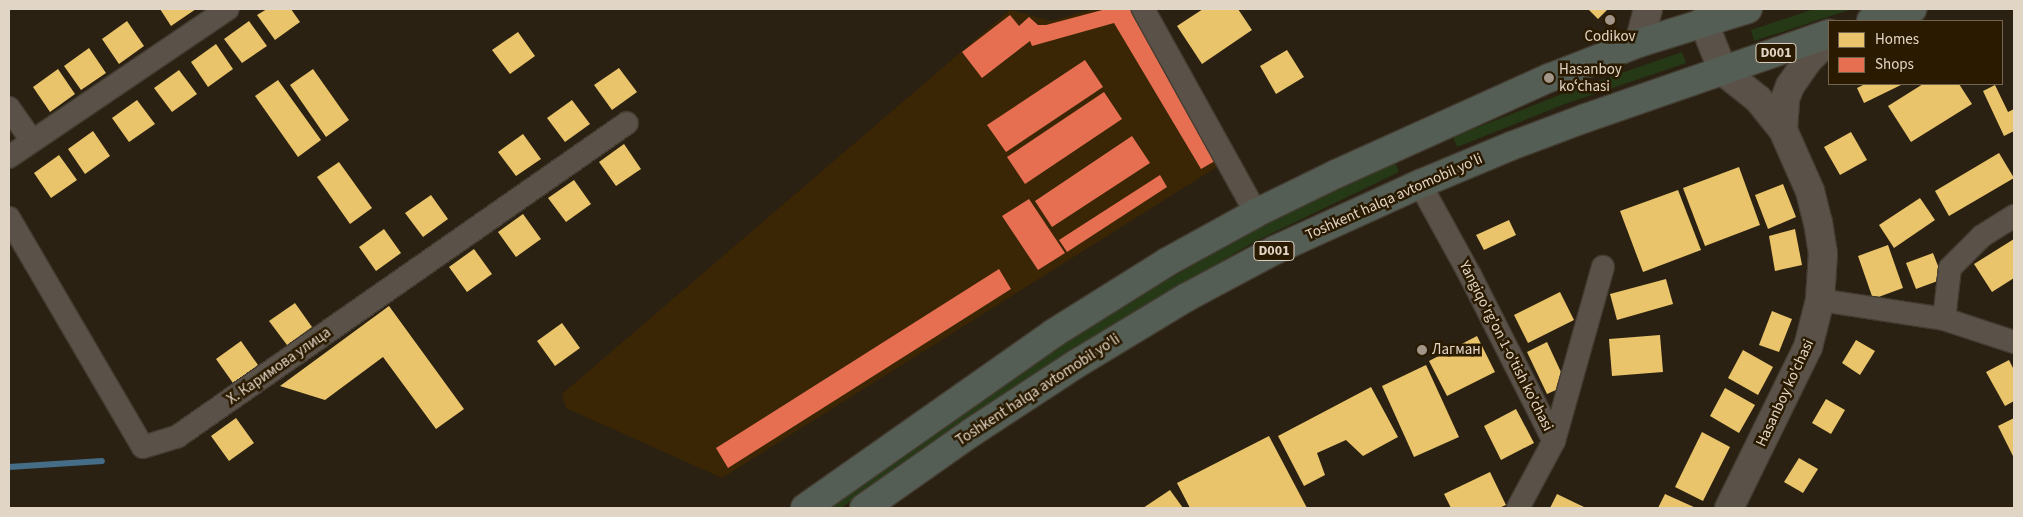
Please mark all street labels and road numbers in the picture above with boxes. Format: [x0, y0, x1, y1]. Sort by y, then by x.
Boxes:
road number: D001 [1755, 42, 1797, 64]
street label: Toshkent halqa avtomobil yo'li [1303, 150, 1485, 244]
road number: D001 [1253, 240, 1295, 262]
street label: Yangiqo'rg'on 1-o'tish ko'chasi [1455, 258, 1557, 434]
street label: Х. Каримова улица [224, 323, 334, 409]
street label: Toshkent halqa avtomobil yo'li [953, 330, 1123, 450]
street label: Hasanboy ko'chasi [1752, 336, 1818, 450]

